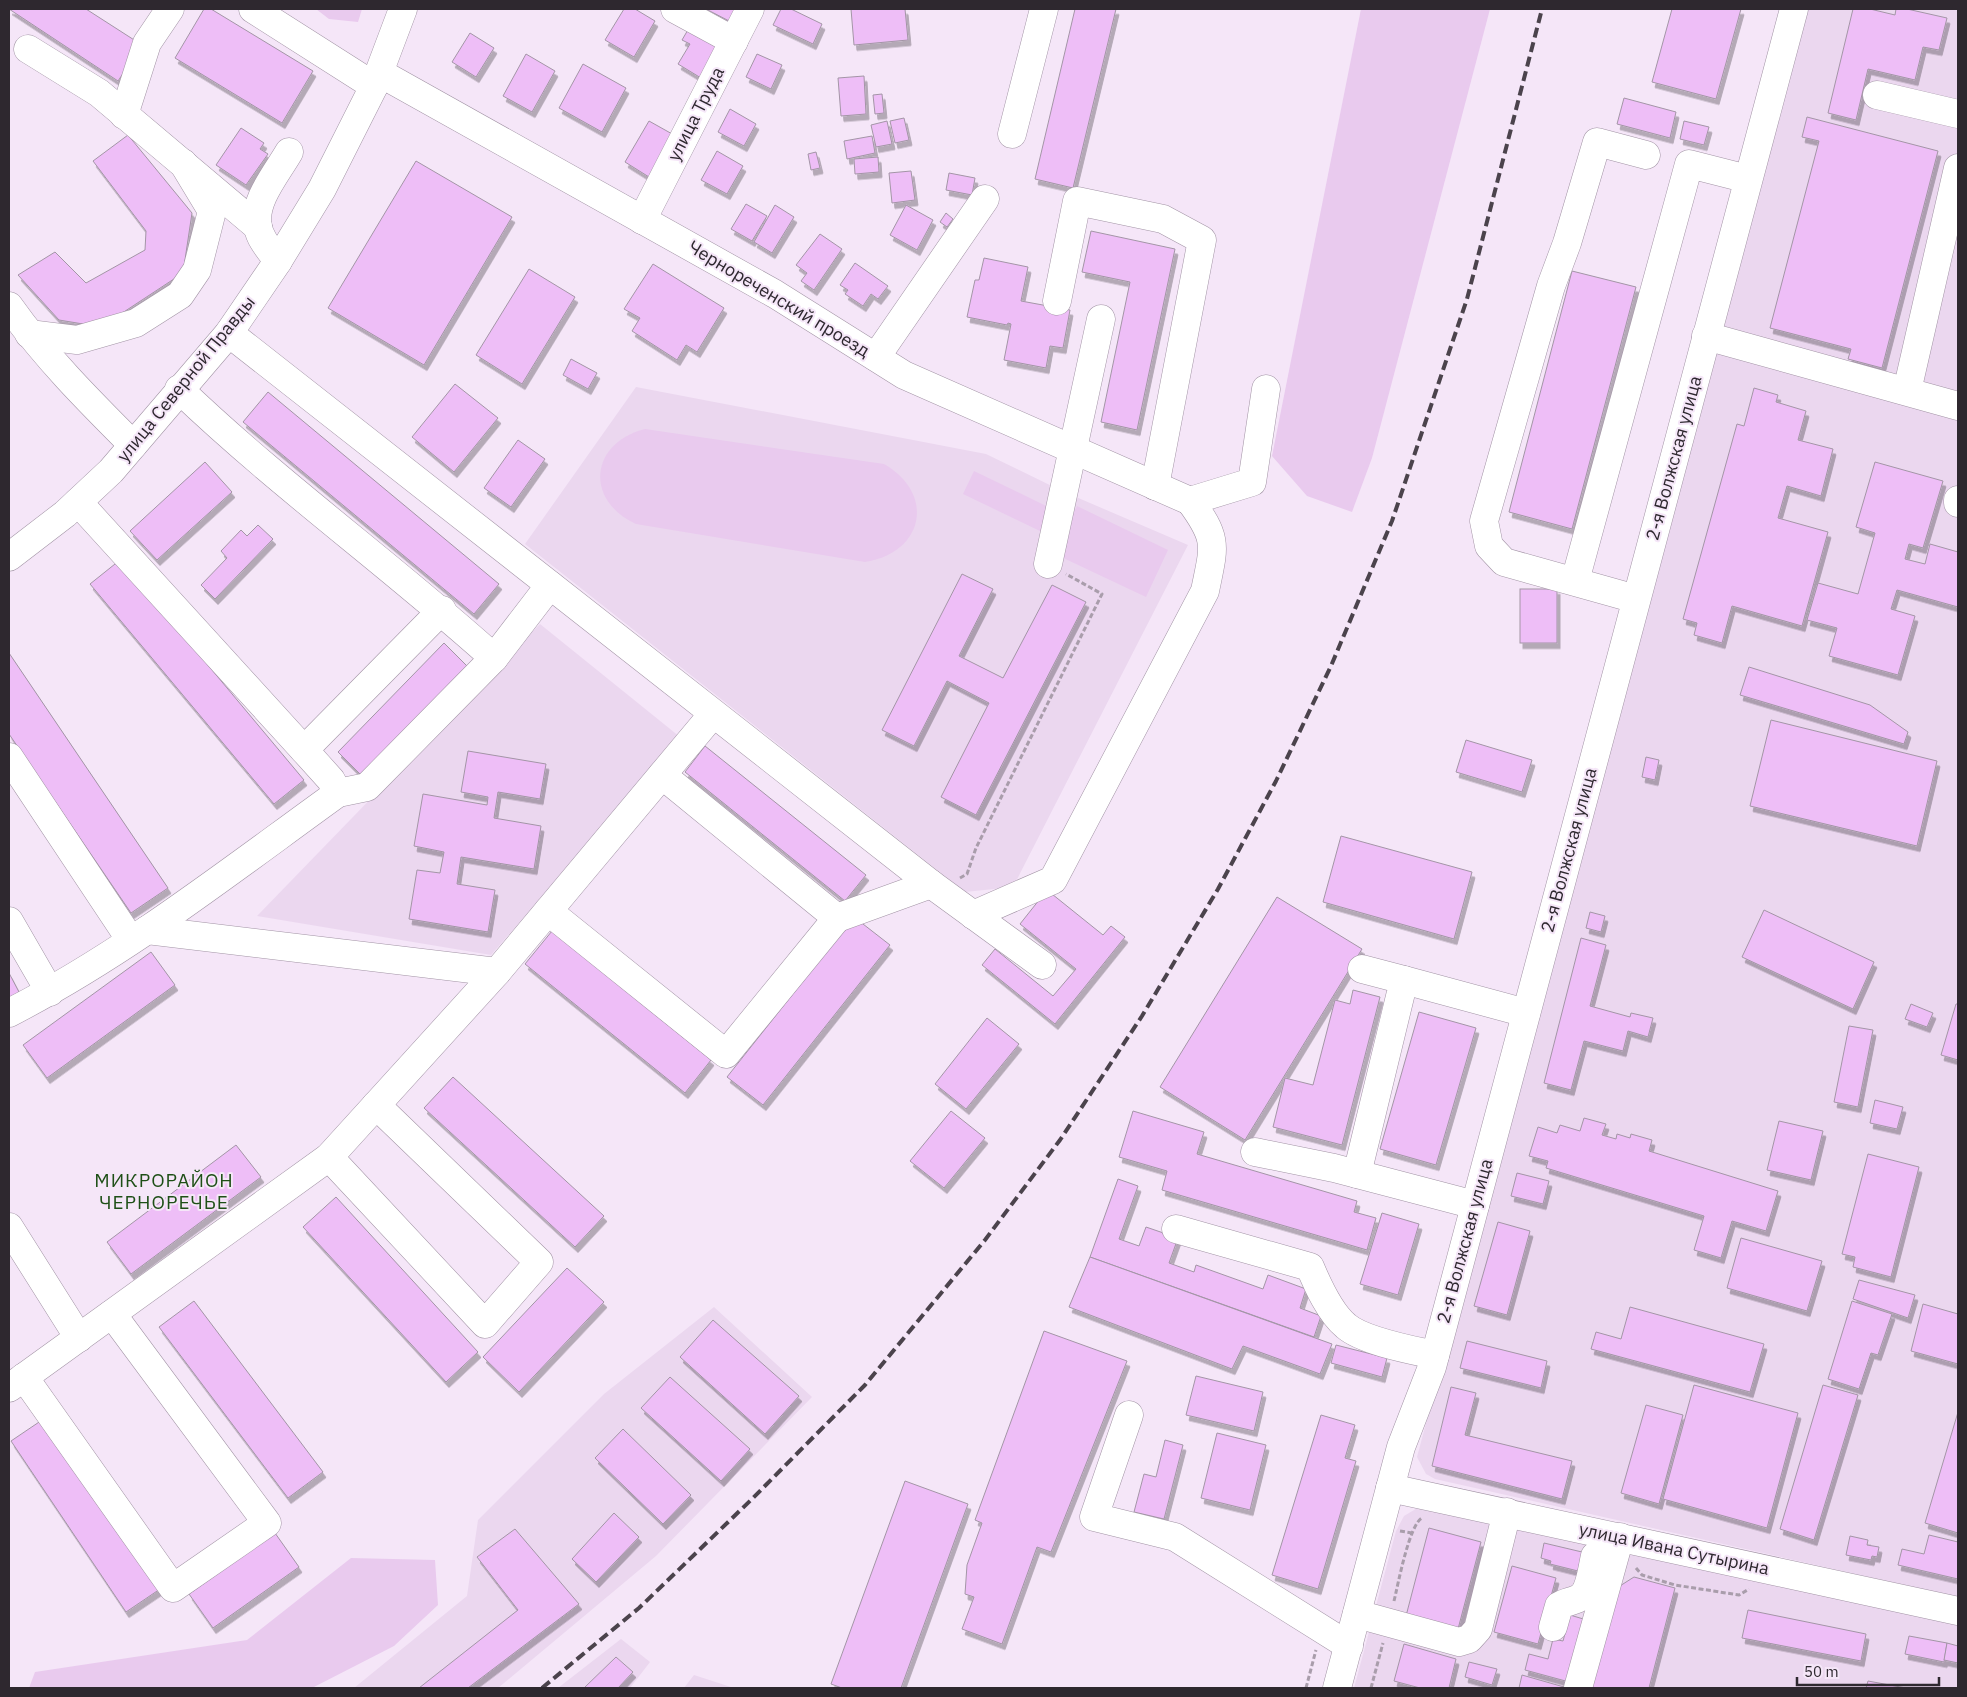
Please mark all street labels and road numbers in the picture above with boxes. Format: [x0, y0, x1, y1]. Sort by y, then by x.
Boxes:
street label: улица Труда [662, 62, 729, 165]
street label: Чернореченский проезд [684, 235, 875, 362]
street label: улица Северной Правды [111, 291, 260, 467]
street label: 2-я Волжская улица [1640, 373, 1707, 543]
street label: 2-я Волжская улица [1535, 765, 1602, 935]
street label: 2-я Волжская улица [1431, 1156, 1498, 1326]
street label: улица Ивана Сутырина [1577, 1517, 1772, 1580]

